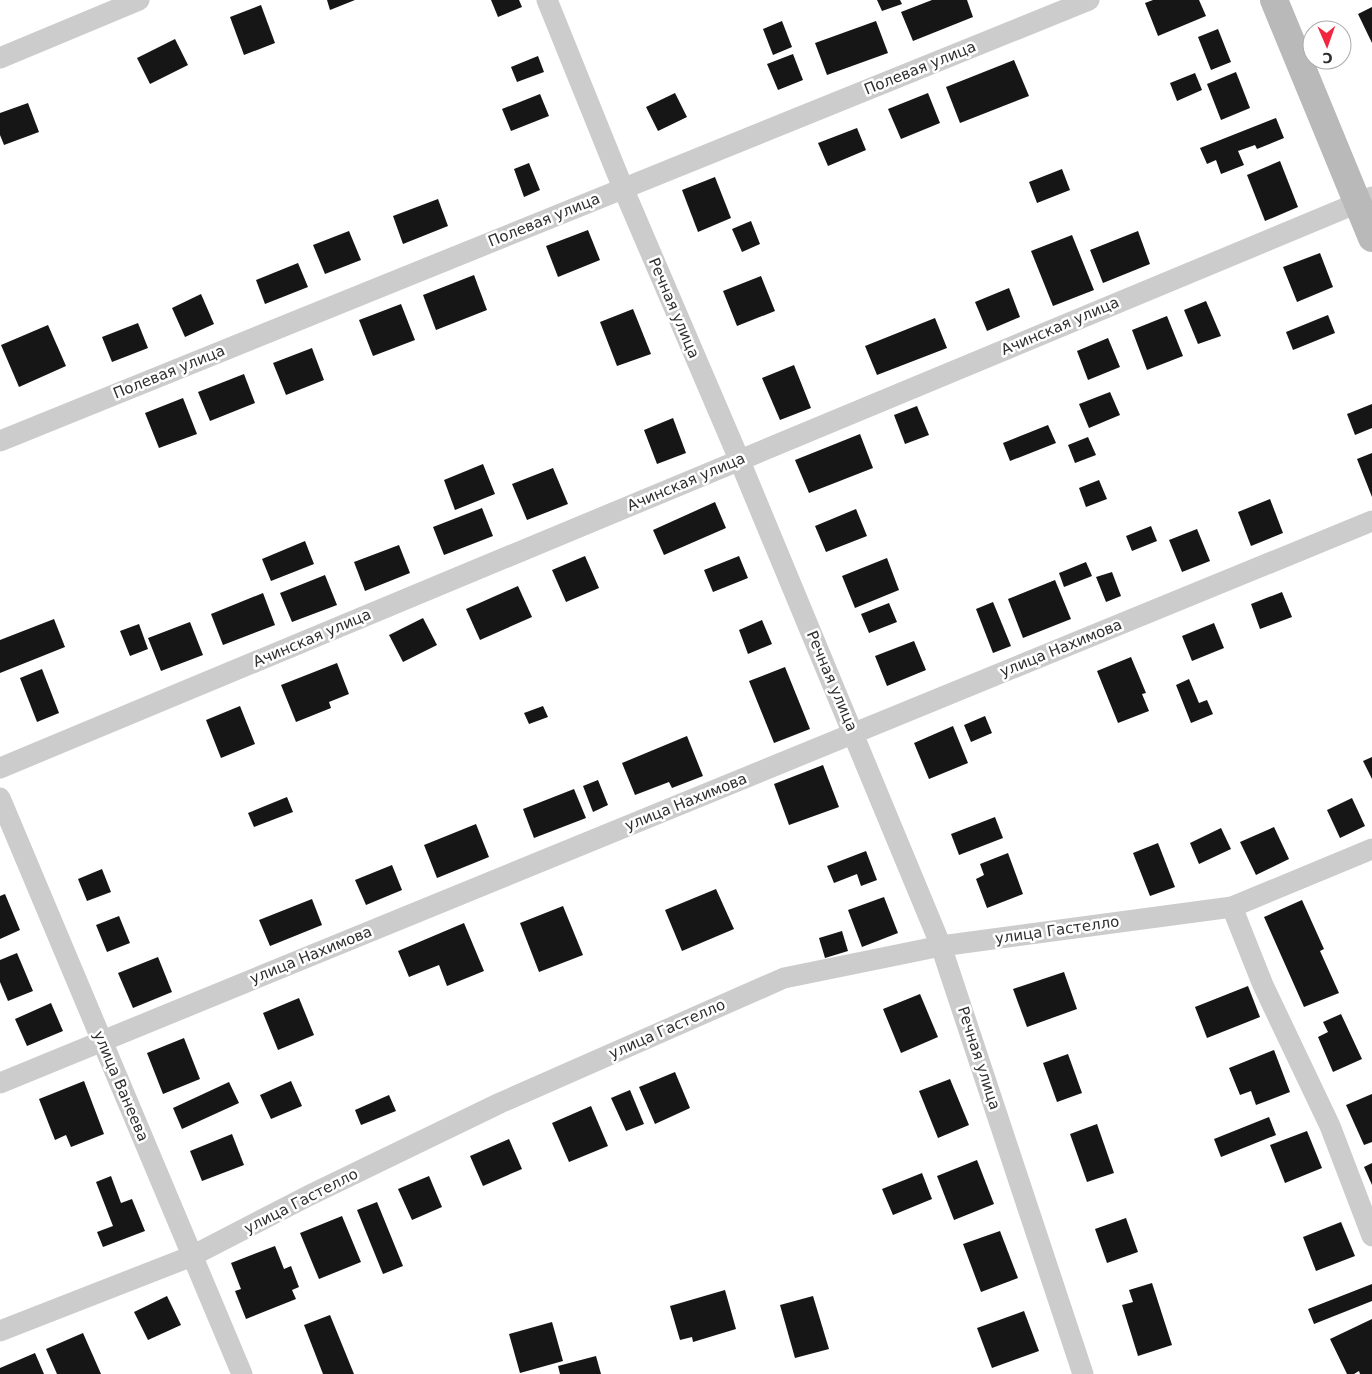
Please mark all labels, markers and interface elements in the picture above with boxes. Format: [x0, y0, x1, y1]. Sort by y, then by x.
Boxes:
north arrow [1302, 20, 1352, 70]
street label: Полевая улица [862, 37, 978, 99]
text: С [1322, 50, 1333, 66]
street label: Полевая улица [486, 189, 602, 251]
street label: Речная улица [645, 255, 703, 361]
street label: Ачинская улица [998, 293, 1122, 359]
street label: Полевая улица [111, 341, 227, 403]
street label: Ачинская улица [624, 449, 748, 515]
street label: Ачинская улица [250, 605, 374, 671]
street label: улица Нахимова [997, 615, 1125, 681]
street label: Речная улица [803, 628, 861, 734]
street label: улица Нахимова [622, 769, 750, 835]
street label: улица Гастелло [994, 912, 1120, 948]
street label: улица Нахимова [247, 922, 375, 988]
street label: улица Гастелло [606, 995, 728, 1063]
street label: Речная улица [954, 1004, 1004, 1112]
street label: улица Ванеева [90, 1028, 152, 1144]
street label: улица Гастелло [241, 1165, 361, 1237]

